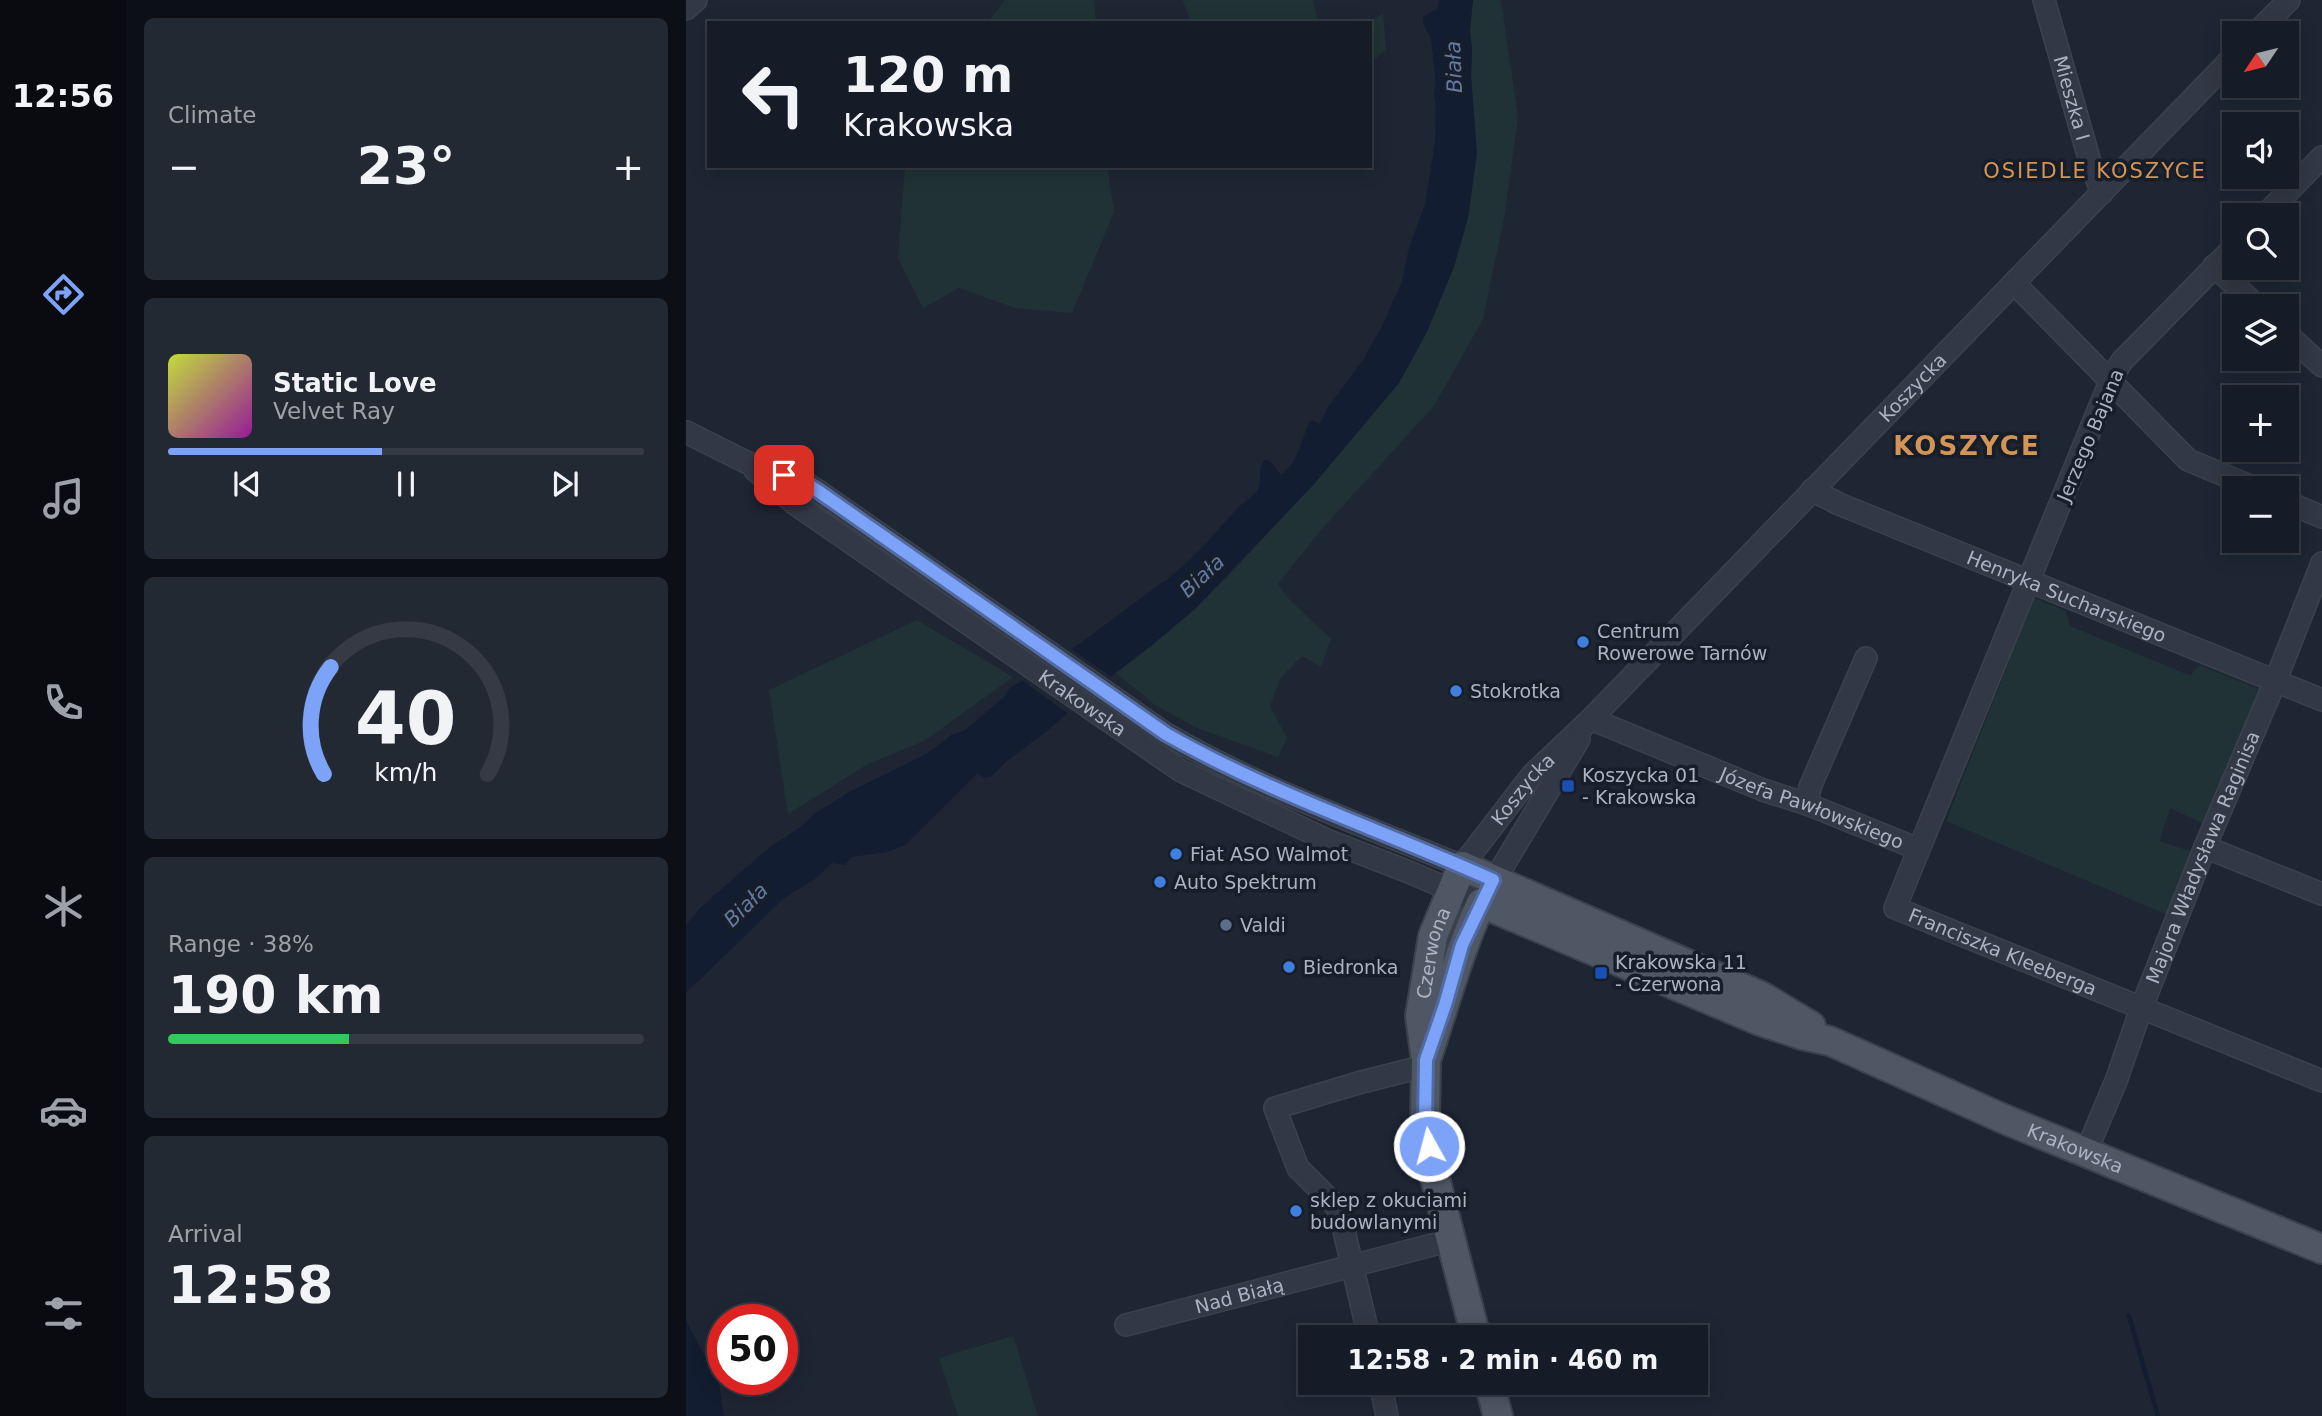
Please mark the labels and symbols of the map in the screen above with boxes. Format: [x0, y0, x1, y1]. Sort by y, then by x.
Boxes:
north arrow [2222, 21, 2300, 98]
water label: Biała [1441, 41, 1467, 93]
street label: Mieszka I [2049, 53, 2094, 143]
district label: OSIEDLE KOSZYCE [1983, 159, 2207, 183]
street label: Koszycka [1874, 348, 1951, 426]
street label: Jerzego Bajana [2052, 365, 2128, 505]
district label: KOSZYCE [1893, 431, 2041, 461]
pin [754, 445, 814, 505]
street label: Henryka Sucharskiego [1964, 546, 2169, 647]
water label: Biała [1175, 549, 1229, 603]
place label: Centrum Rowerowe Tarnów [1597, 620, 1767, 664]
marker: Centrum Rowerowe Tarnów [1575, 634, 1591, 650]
street label: Krakowska [1034, 665, 1131, 741]
place label: Stokrotka [1470, 680, 1561, 702]
marker: Stokrotka [1448, 683, 1464, 699]
street label: Majora Władysława Raginisa [2141, 728, 2264, 987]
street label: Koszycka [1487, 749, 1559, 829]
street label: Józefa Pawłowskiego [1716, 762, 1907, 853]
place label: Koszycka 01 - Krakowska [1582, 764, 1699, 808]
marker: Koszycka 01 - Krakowska [1560, 778, 1576, 794]
place label: Fiat ASO Walmot [1190, 843, 1348, 865]
marker: Fiat ASO Walmot [1168, 846, 1184, 862]
place label: Auto Spektrum [1174, 871, 1317, 893]
marker: Auto Spektrum [1152, 874, 1168, 890]
water label: Biała [719, 878, 773, 932]
street label: Czerwona [1412, 904, 1455, 1000]
street label: Franciszka Kleeberga [1905, 904, 2100, 1000]
place label: Valdi [1240, 914, 1286, 936]
marker: Valdi [1218, 917, 1234, 933]
place label: Krakowska 11 - Czerwona [1615, 951, 1747, 995]
place label: Biedronka [1303, 956, 1398, 978]
marker: Biedronka [1281, 959, 1297, 975]
marker: Krakowska 11 - Czerwona [1593, 965, 1609, 981]
position arrow [1392, 1109, 1466, 1183]
street label: Krakowska [2024, 1119, 2127, 1178]
place label: sklep z okuciami budowlanymi [1310, 1189, 1467, 1233]
marker: sklep z okuciami budowlanymi [1288, 1203, 1304, 1219]
street label: Nad Białą [1192, 1273, 1286, 1318]
speed limit sign: 50 [707, 1304, 798, 1395]

